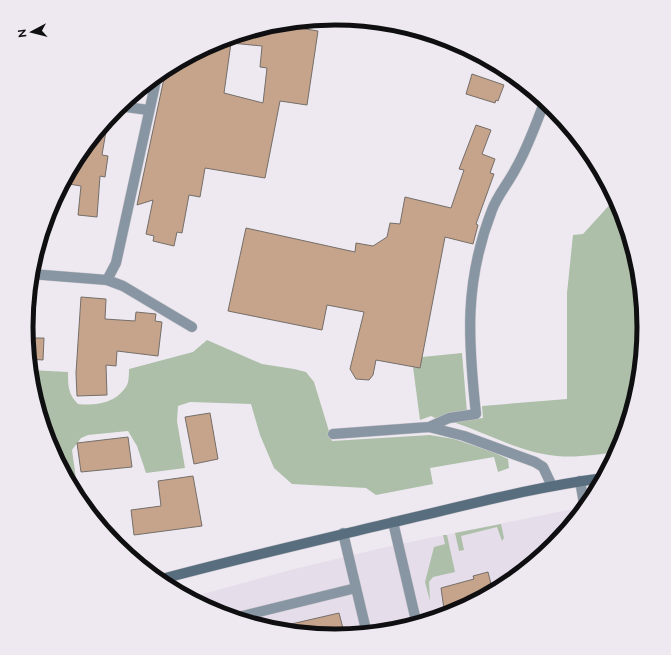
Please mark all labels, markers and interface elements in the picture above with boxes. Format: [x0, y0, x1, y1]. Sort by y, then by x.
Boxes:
north arrow [12, 12, 52, 52]
text: N [16, 28, 30, 38]

